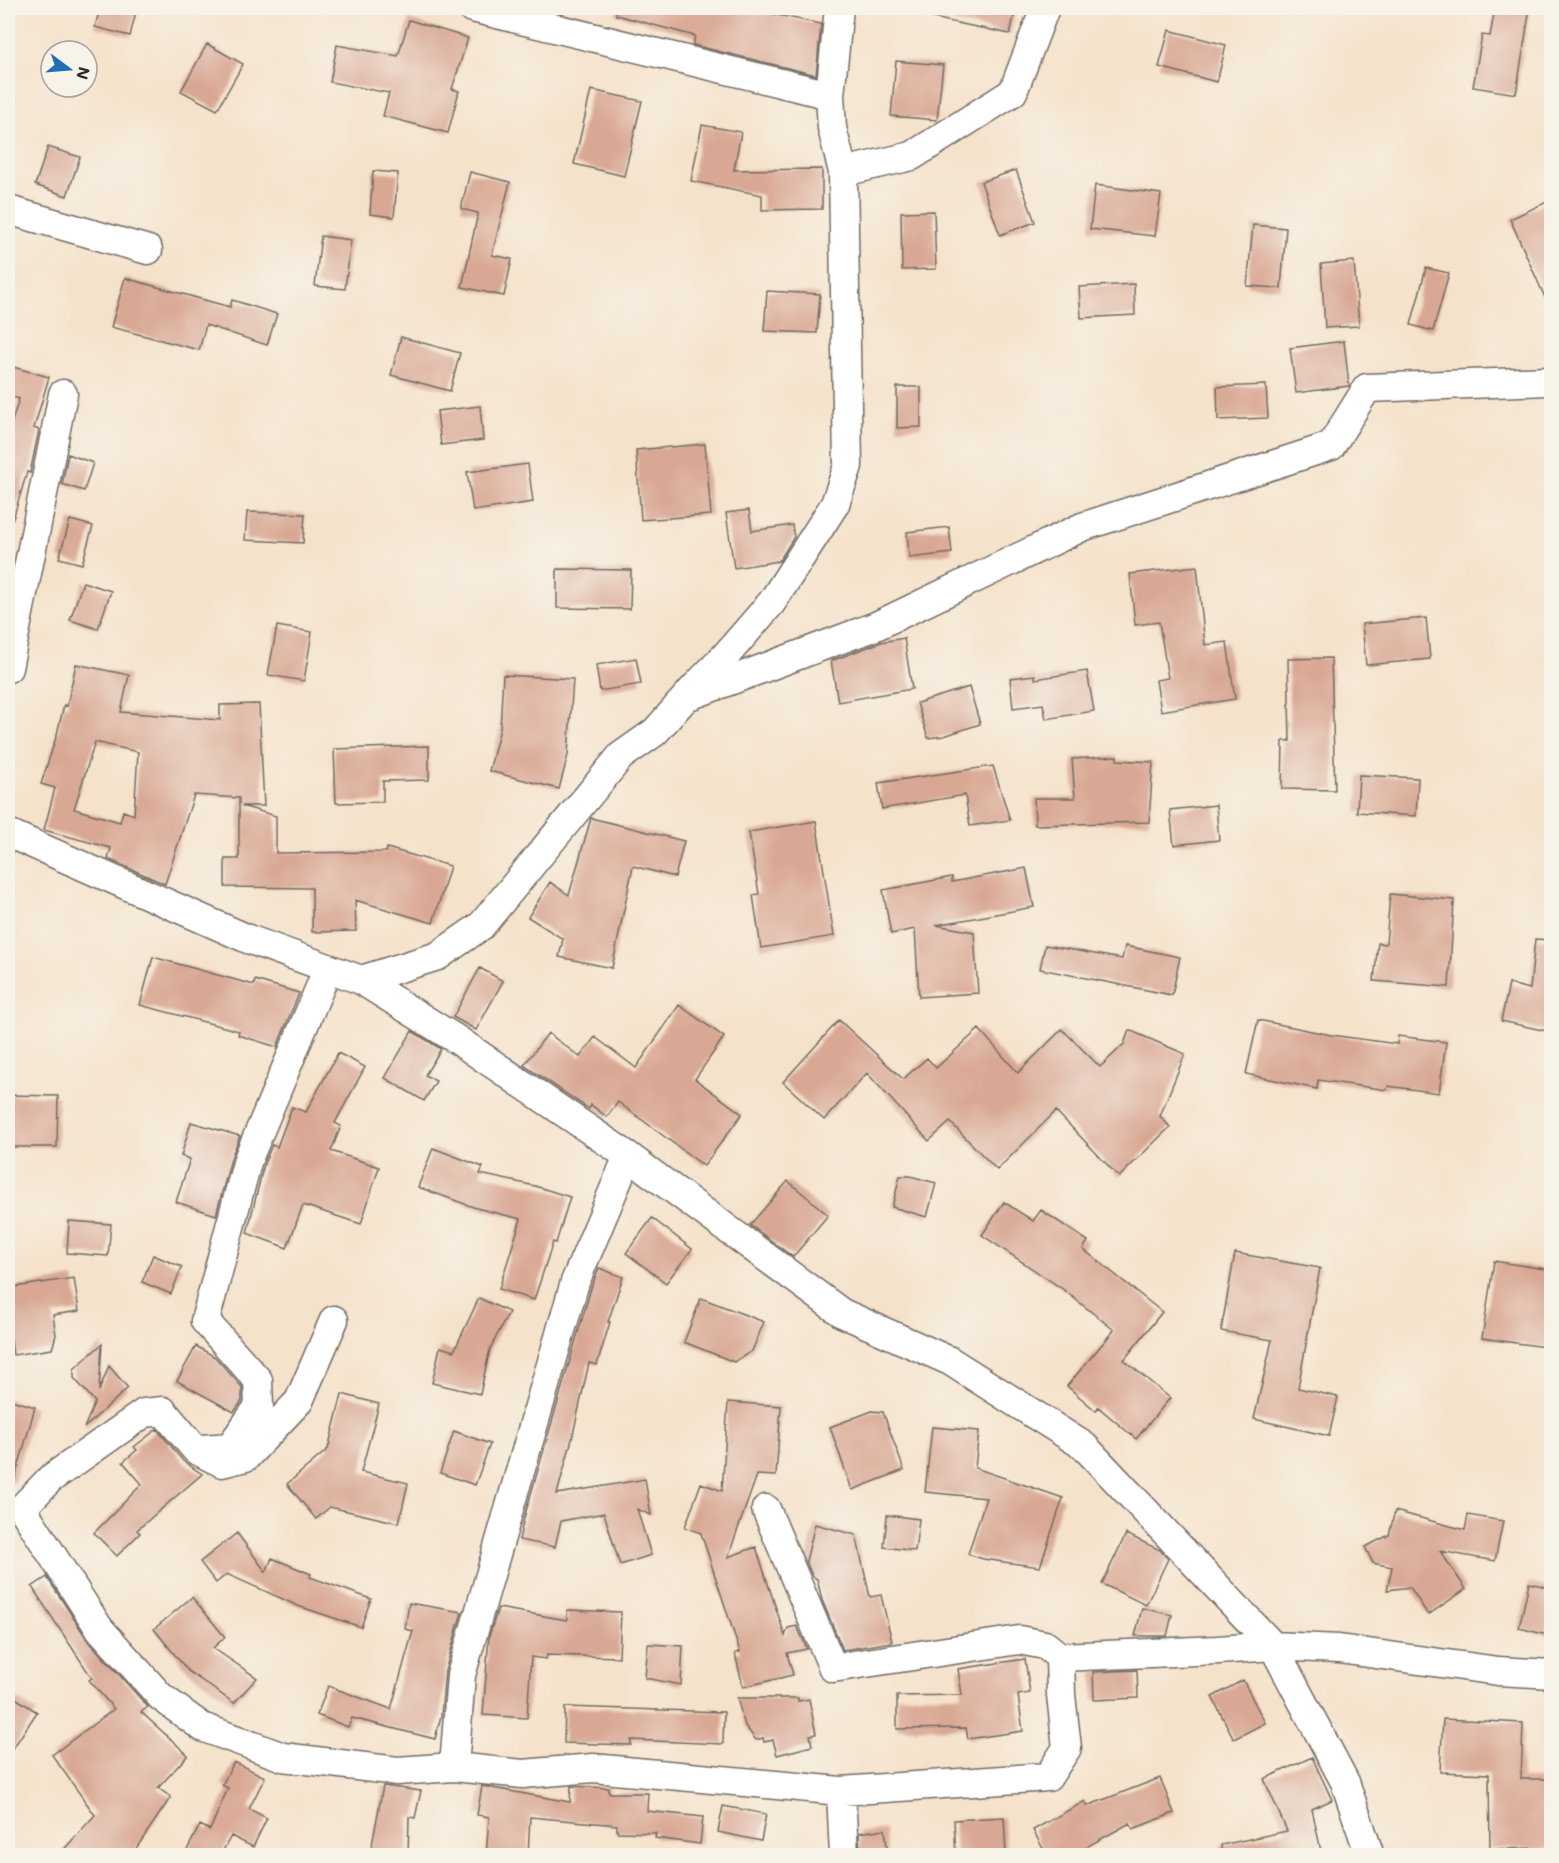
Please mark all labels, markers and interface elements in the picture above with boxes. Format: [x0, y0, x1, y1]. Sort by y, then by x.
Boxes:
north arrow [39, 39, 99, 99]
text: N [72, 65, 96, 82]

